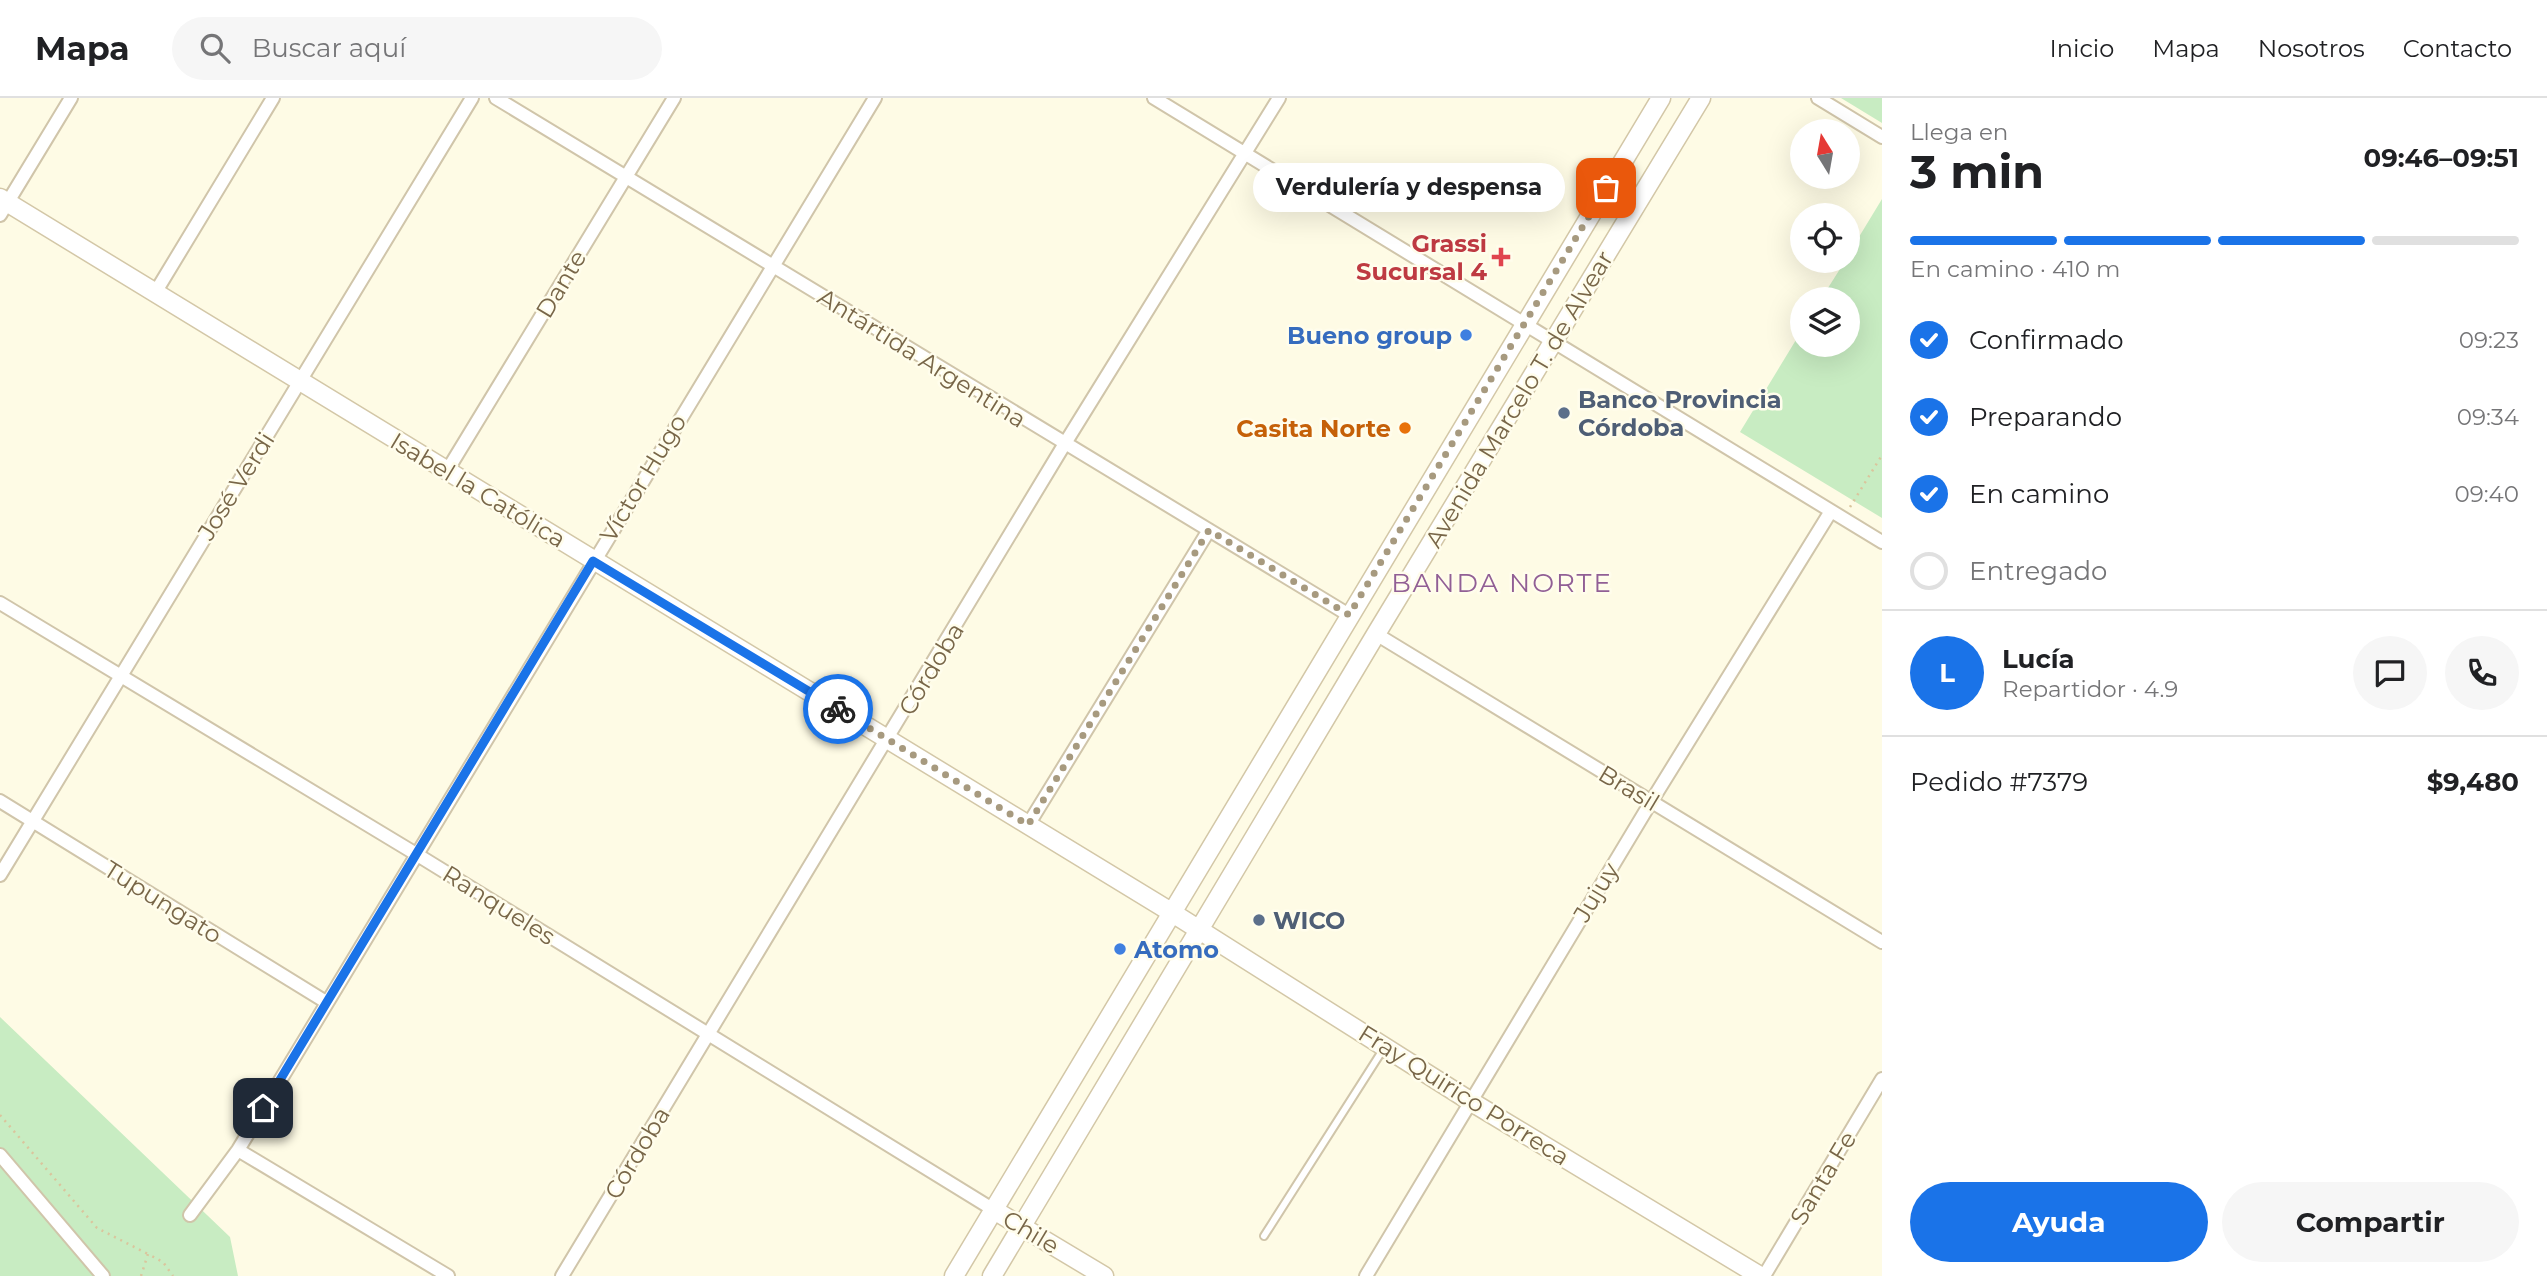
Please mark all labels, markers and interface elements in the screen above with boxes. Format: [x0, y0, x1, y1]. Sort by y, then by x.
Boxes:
search box [172, 17, 662, 80]
text: Mapa [35, 28, 130, 68]
icon: search [196, 29, 234, 67]
text: Buscar aquí [252, 32, 406, 64]
text: Inicio [2049, 34, 2114, 63]
text: Mapa [2152, 34, 2220, 63]
text: Nosotros [2258, 34, 2365, 63]
text: Contacto [2403, 34, 2512, 63]
text: Llega en [1910, 118, 2008, 146]
north arrow [1790, 119, 1860, 189]
map controls [1790, 119, 1860, 357]
text: 09:46–09:51 [2364, 142, 2519, 174]
text: 3 min [1910, 143, 2044, 200]
pin [1576, 158, 1636, 218]
callout: Verdulería y despensa [1252, 164, 1564, 212]
icon: bag [1587, 169, 1625, 207]
text: Verdulería y despensa [1276, 173, 1542, 201]
button: locate [1790, 203, 1860, 273]
place label: Grassi Sucursal 4 [1356, 229, 1487, 286]
street label: Dante [530, 245, 592, 323]
street label: Avenida Marcelo T. de Alvear [1419, 245, 1619, 553]
marker: Grassi Sucursal 4 [1493, 249, 1509, 265]
text: En camino · 410 m [1910, 255, 2120, 283]
street label: Antártida Argentina [813, 282, 1031, 434]
button: layers [1790, 287, 1860, 357]
place label: Bueno group [1287, 321, 1452, 350]
icon: check [1910, 321, 1948, 359]
text: Confirmado [1969, 324, 2124, 356]
text: 09:23 [2459, 326, 2519, 354]
marker: Bueno group [1458, 327, 1474, 343]
place label: Banco Provincia Córdoba [1578, 385, 1782, 442]
icon: check [1910, 398, 1948, 436]
text: Preparando [1969, 401, 2122, 433]
text: 09:34 [2457, 403, 2519, 431]
marker: Banco Provincia Córdoba [1556, 405, 1572, 421]
street label: Víctor Hugo [594, 409, 692, 547]
place label: Casita Norte [1236, 414, 1391, 443]
marker: Casita Norte [1397, 420, 1413, 436]
street label: Isabel la Católica [385, 426, 571, 554]
street label: José Verdi [191, 427, 281, 546]
icon: check [1910, 475, 1948, 513]
text: En camino [1969, 478, 2109, 510]
text: 09:40 [2454, 480, 2519, 508]
text: Entregado [1969, 555, 2107, 587]
district label: BANDA NORTE [1391, 567, 1613, 599]
street label: Córdoba [892, 618, 970, 720]
button: chat [2353, 636, 2427, 710]
button: phone [2445, 636, 2519, 710]
text: Lucía [2002, 643, 2075, 675]
text: L [1939, 657, 1955, 689]
courier [803, 674, 873, 744]
text: Repartidor · 4.9 [2002, 675, 2178, 703]
icon: bike [819, 690, 857, 728]
street label: Brasil [1593, 759, 1665, 817]
text: Pedido #7379 [1910, 766, 2088, 798]
text: $9,480 [2427, 766, 2519, 798]
street label: Tupungato [99, 854, 227, 950]
street label: Jujuy [1567, 857, 1625, 928]
street label: Ranqueles [437, 859, 561, 951]
place label: WICO [1273, 906, 1345, 935]
marker: WICO [1251, 912, 1267, 928]
place label: Atomo [1133, 935, 1219, 964]
marker: Atomo [1112, 941, 1128, 957]
street label: Fray Quirico Porreca [1353, 1018, 1575, 1172]
pin [233, 1078, 293, 1138]
icon: home [244, 1089, 282, 1127]
street label: Córdoba [598, 1102, 676, 1204]
street label: Santa Fe [1784, 1126, 1862, 1230]
button: Ayuda [1910, 1182, 2208, 1262]
button: Compartir [2222, 1182, 2519, 1262]
street label: Chile [998, 1204, 1064, 1260]

